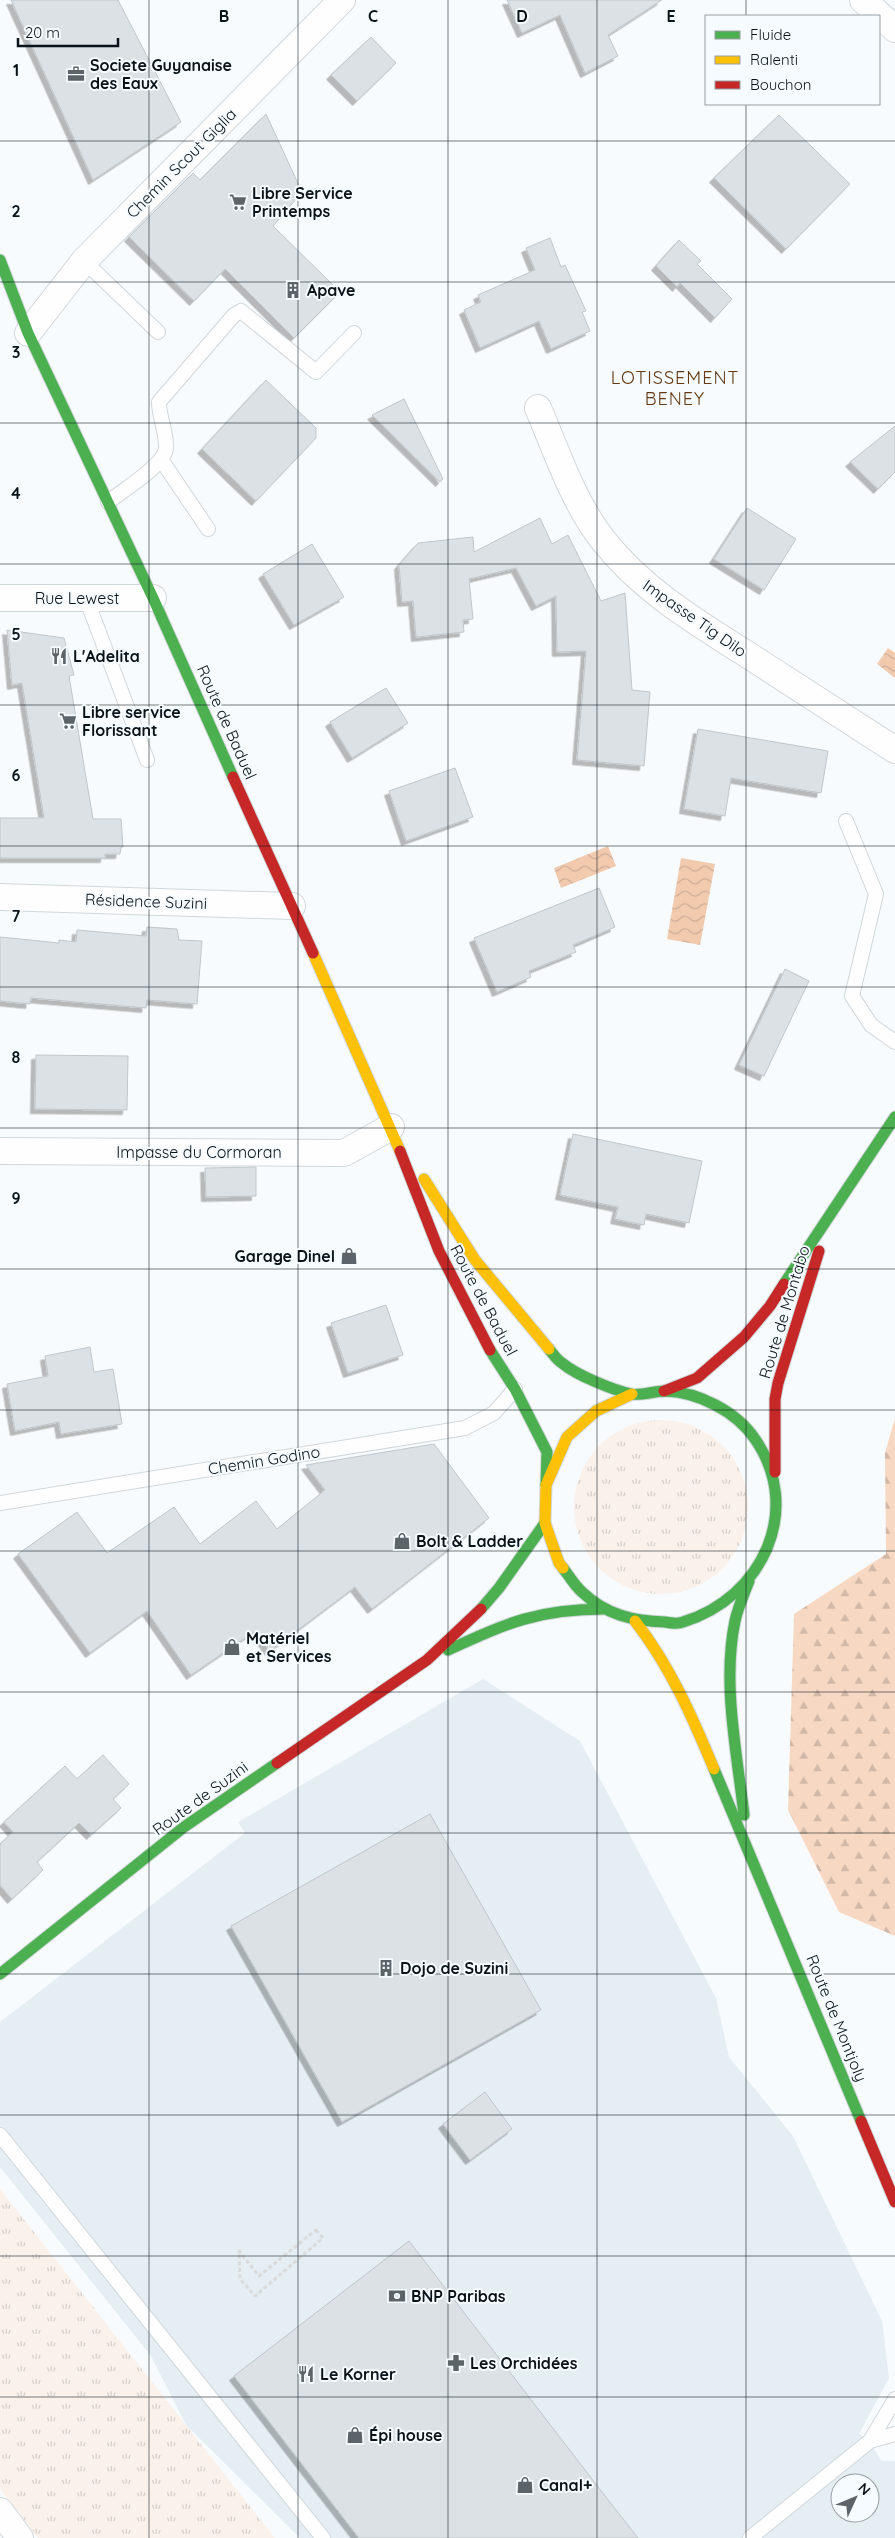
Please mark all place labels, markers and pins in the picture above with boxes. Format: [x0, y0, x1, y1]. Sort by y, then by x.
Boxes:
place label: Societe Guyanaise des Eaux [90, 55, 232, 93]
office icon: Societe Guyanaise des Eaux [66, 64, 86, 84]
place label: Libre Service Printemps [252, 183, 353, 221]
supermarket icon: Libre Service Printemps [228, 192, 248, 212]
building icon: Apave [283, 280, 303, 300]
place label: Apave [307, 280, 355, 300]
restaurant icon: L'Adelita [49, 646, 69, 666]
place label: L'Adelita [73, 646, 140, 666]
place label: Libre service Florissant [82, 702, 181, 740]
supermarket icon: Libre service Florissant [58, 711, 78, 731]
place label: Garage Dinel [234, 1246, 335, 1266]
shop icon: Garage Dinel [339, 1246, 359, 1266]
shop icon: Bolt & Ladder [392, 1531, 412, 1551]
place label: Bolt & Ladder [416, 1531, 523, 1551]
place label: Matériel et Services [246, 1628, 332, 1666]
shop icon: Matériel et Services [222, 1637, 242, 1657]
building icon: Dojo de Suzini [376, 1958, 396, 1978]
place label: Dojo de Suzini [400, 1958, 508, 1978]
bank icon: BNP Paribas [387, 2286, 407, 2306]
place label: BNP Paribas [411, 2286, 506, 2306]
pharmacy icon: Les Orchidées [446, 2353, 466, 2373]
place label: Les Orchidées [470, 2353, 578, 2373]
restaurant icon: Le Korner [296, 2364, 316, 2384]
place label: Le Korner [320, 2364, 396, 2384]
shop icon: Épi house [345, 2425, 365, 2445]
place label: Épi house [369, 2425, 442, 2445]
shop icon: Canal+ [515, 2475, 535, 2495]
place label: Canal+ [539, 2475, 592, 2495]

